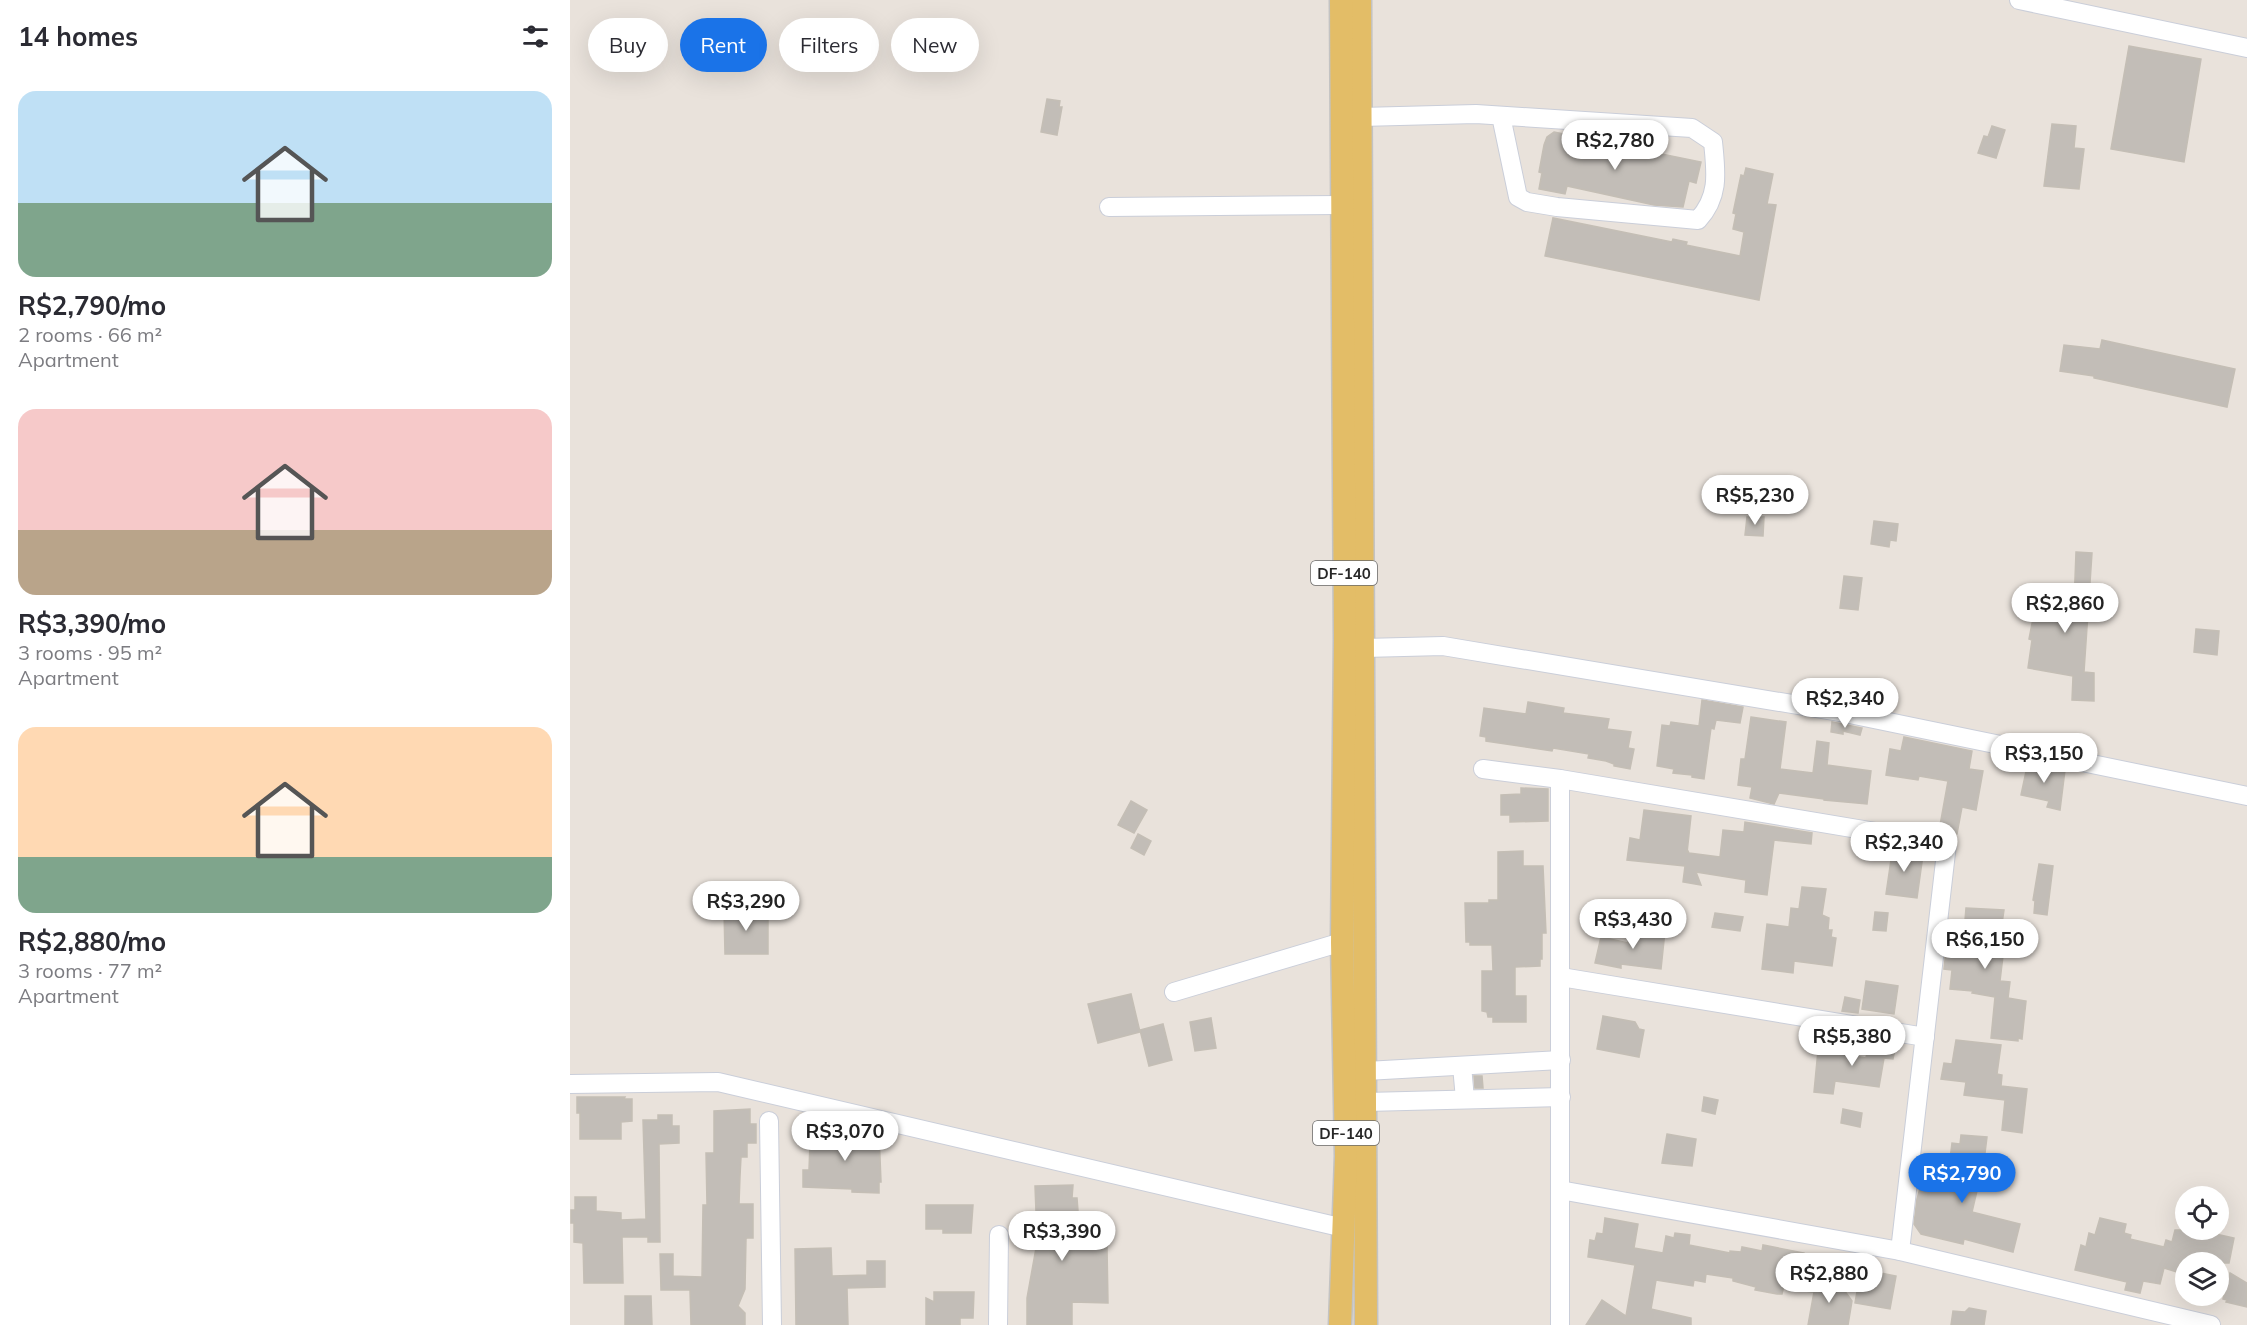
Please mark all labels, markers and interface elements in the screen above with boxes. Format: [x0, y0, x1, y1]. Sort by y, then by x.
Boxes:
chip: Buy [588, 18, 668, 72]
chip: Rent [680, 18, 767, 72]
chip: Filters [779, 18, 879, 72]
chip: New [891, 18, 979, 72]
text: 14 homes [18, 20, 138, 53]
icon: filters [519, 20, 552, 53]
pin: R$2,780 [1560, 120, 1670, 171]
text: R$2,780 [1576, 127, 1655, 152]
icon: home [231, 130, 339, 238]
text: R$2,790/mo [18, 289, 166, 322]
text: 2 rooms · 66 m² [18, 322, 162, 347]
text: Apartment [18, 347, 119, 372]
icon: home [231, 448, 339, 556]
pin: R$5,230 [1700, 475, 1810, 526]
text: R$5,230 [1716, 482, 1795, 507]
road number: DF-140 [1311, 561, 1377, 585]
pin: R$2,860 [2010, 583, 2120, 634]
text: R$2,860 [2026, 590, 2105, 615]
text: R$3,390/mo [18, 607, 166, 640]
text: 3 rooms · 95 m² [18, 640, 162, 665]
text: Apartment [18, 665, 119, 690]
pin: R$2,340 [1790, 678, 1900, 729]
text: R$2,340 [1806, 685, 1885, 710]
pin: R$3,150 [1989, 733, 2099, 784]
text: R$3,150 [2005, 740, 2084, 765]
icon: home [231, 766, 339, 874]
pin: R$2,340 [1849, 822, 1959, 873]
text: R$2,340 [1865, 829, 1944, 854]
pin: R$3,290 [691, 881, 801, 932]
text: R$3,290 [707, 888, 786, 913]
pin: R$3,430 [1578, 899, 1688, 950]
text: R$3,430 [1594, 906, 1673, 931]
pin: R$6,150 [1930, 919, 2040, 970]
text: R$2,880/mo [18, 925, 166, 958]
text: R$6,150 [1946, 926, 2025, 951]
text: 3 rooms · 77 m² [18, 958, 162, 983]
text: Apartment [18, 983, 119, 1008]
pin: R$5,380 [1797, 1016, 1907, 1067]
text: R$5,380 [1813, 1023, 1892, 1048]
pin: R$3,070 [790, 1111, 900, 1162]
text: R$3,070 [806, 1118, 885, 1143]
road number: DF-140 [1313, 1121, 1379, 1145]
pin: R$2,790 [1907, 1153, 2017, 1204]
text: R$2,790 [1923, 1160, 2002, 1185]
map controls [2175, 1186, 2229, 1306]
button: locate [2175, 1186, 2229, 1240]
pin: R$3,390 [1007, 1211, 1117, 1262]
text: R$3,390 [1023, 1218, 1102, 1243]
button: layers [2175, 1252, 2229, 1306]
pin: R$2,880 [1774, 1253, 1884, 1304]
text: R$2,880 [1790, 1260, 1869, 1285]

